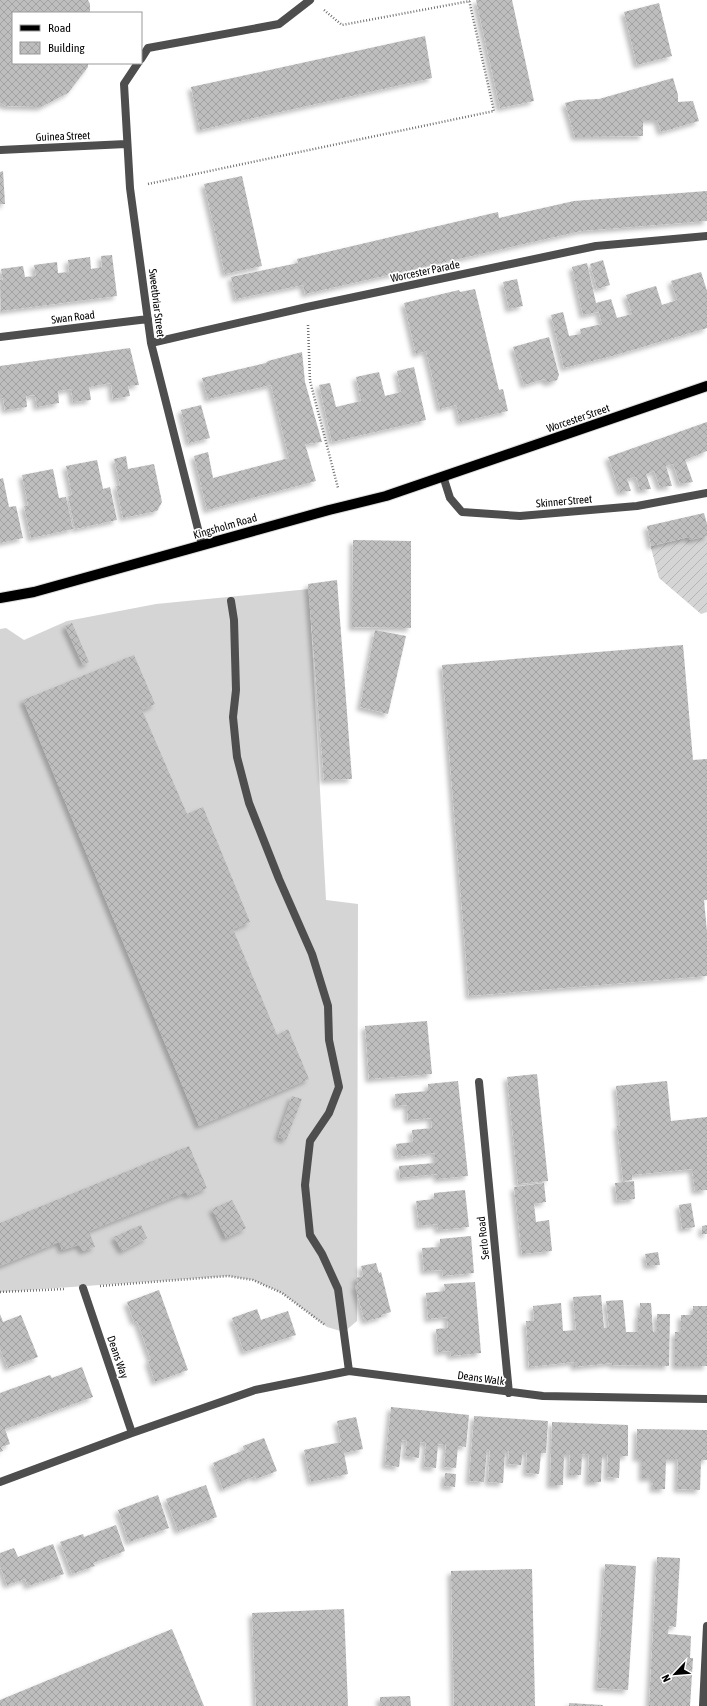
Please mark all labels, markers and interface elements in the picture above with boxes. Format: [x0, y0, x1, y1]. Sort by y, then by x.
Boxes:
legend [12, 12, 142, 64]
text: Road [48, 21, 71, 35]
text: Building [48, 41, 86, 55]
street label: Guinea Street [35, 129, 91, 143]
street label: Worcester Parade [389, 258, 461, 284]
street label: Sweetbriar Street [147, 268, 167, 338]
street label: Swan Road [50, 308, 96, 326]
street label: Worcester Street [545, 402, 611, 434]
street label: Skinner Street [535, 493, 593, 509]
street label: Kingsholm Road [192, 511, 258, 541]
street label: Serlo Road [475, 1216, 491, 1260]
street label: Deans Way [105, 1334, 131, 1380]
street label: Deans Walk [457, 1369, 506, 1387]
north arrow [655, 1654, 695, 1694]
text: N [659, 1673, 673, 1684]

